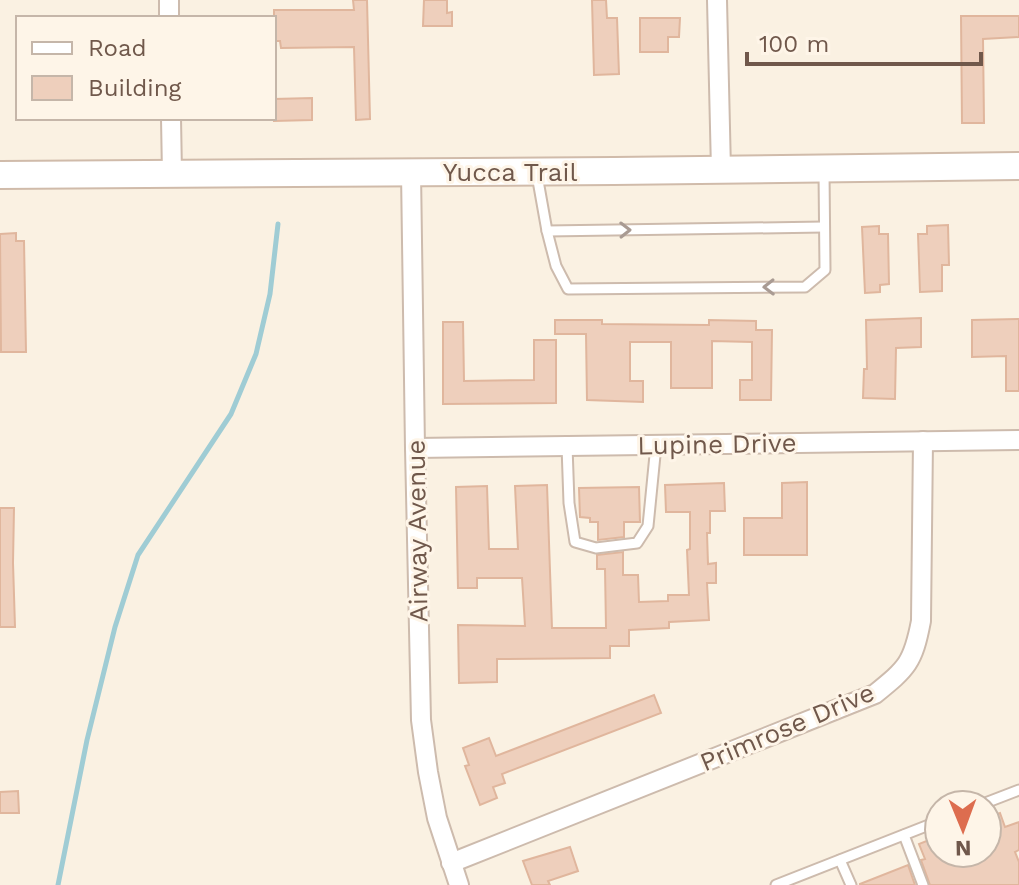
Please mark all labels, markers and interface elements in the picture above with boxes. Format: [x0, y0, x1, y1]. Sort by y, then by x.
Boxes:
legend [16, 16, 276, 120]
scale bar [747, 16, 981, 66]
text: 100 m [759, 30, 829, 58]
text: Road [88, 34, 147, 62]
text: Building [88, 74, 181, 102]
street label: Yucca Trail [443, 157, 577, 187]
one-way arrow [619, 221, 632, 239]
one-way arrow [762, 279, 775, 296]
street label: Lupine Drive [637, 428, 797, 460]
street label: Airway Avenue [400, 439, 434, 623]
street label: Primrose Drive [695, 677, 879, 777]
north arrow [923, 789, 1003, 869]
text: N [955, 836, 972, 861]

